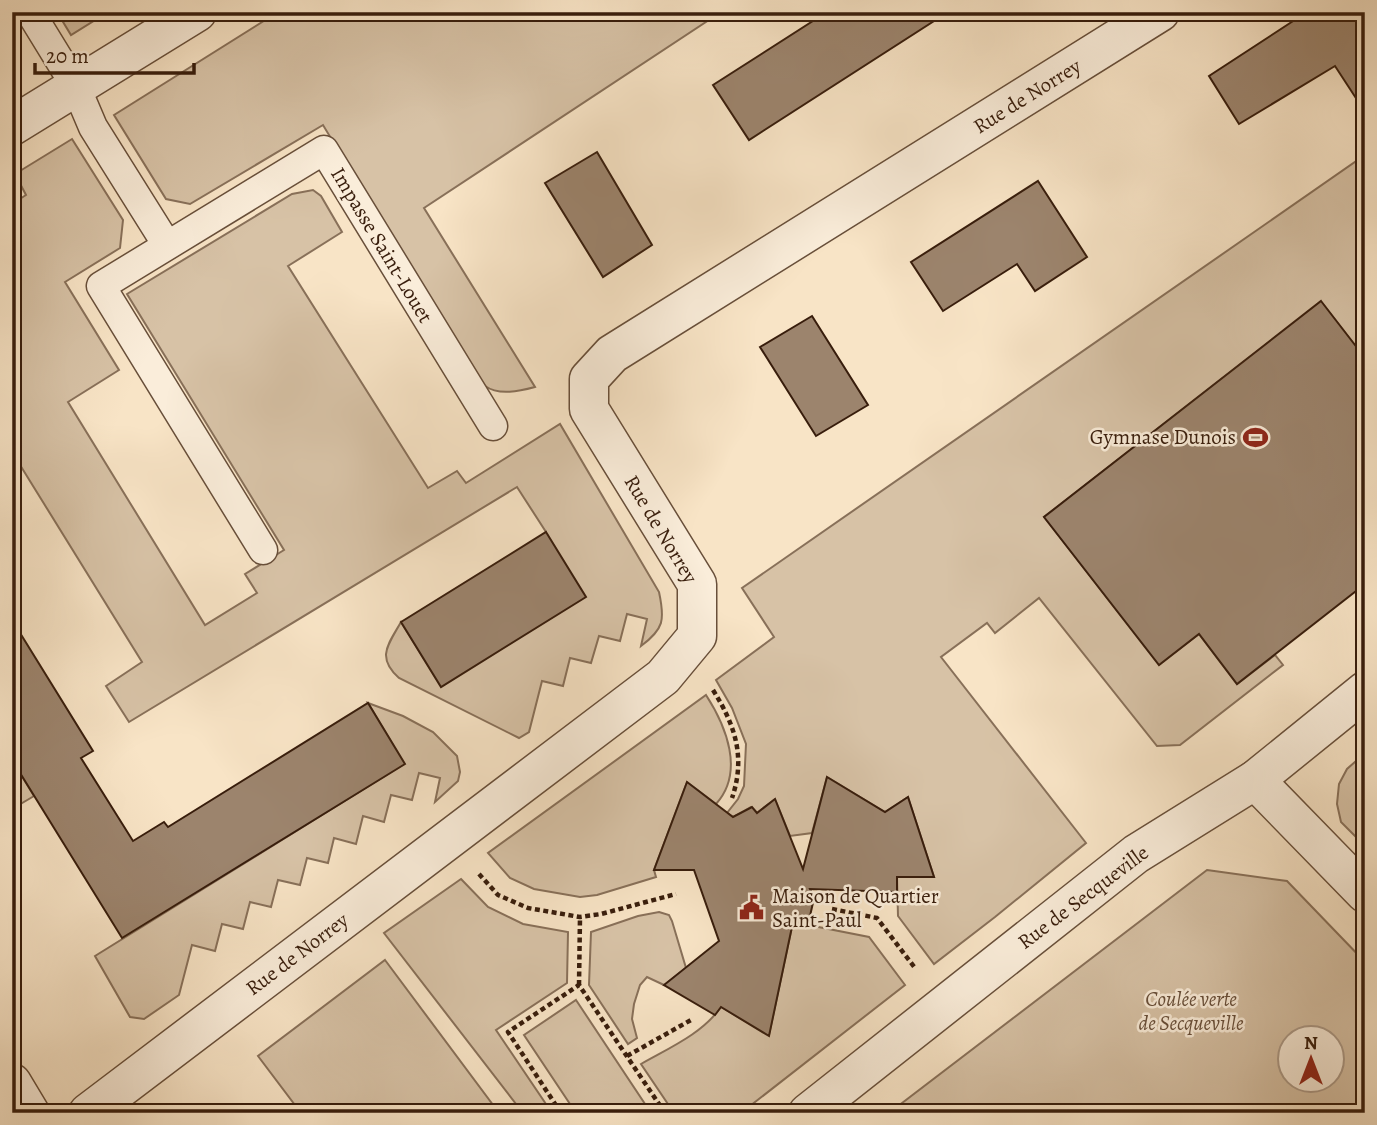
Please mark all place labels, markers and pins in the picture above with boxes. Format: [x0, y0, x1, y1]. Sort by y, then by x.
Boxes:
place label: Gymnase Dunois [1090, 423, 1236, 451]
sports icon: Gymnase Dunois [1242, 423, 1270, 451]
place label: Maison de Quartier Saint-Paul [772, 882, 939, 934]
public building icon: Maison de Quartier Saint-Paul [738, 894, 766, 922]

